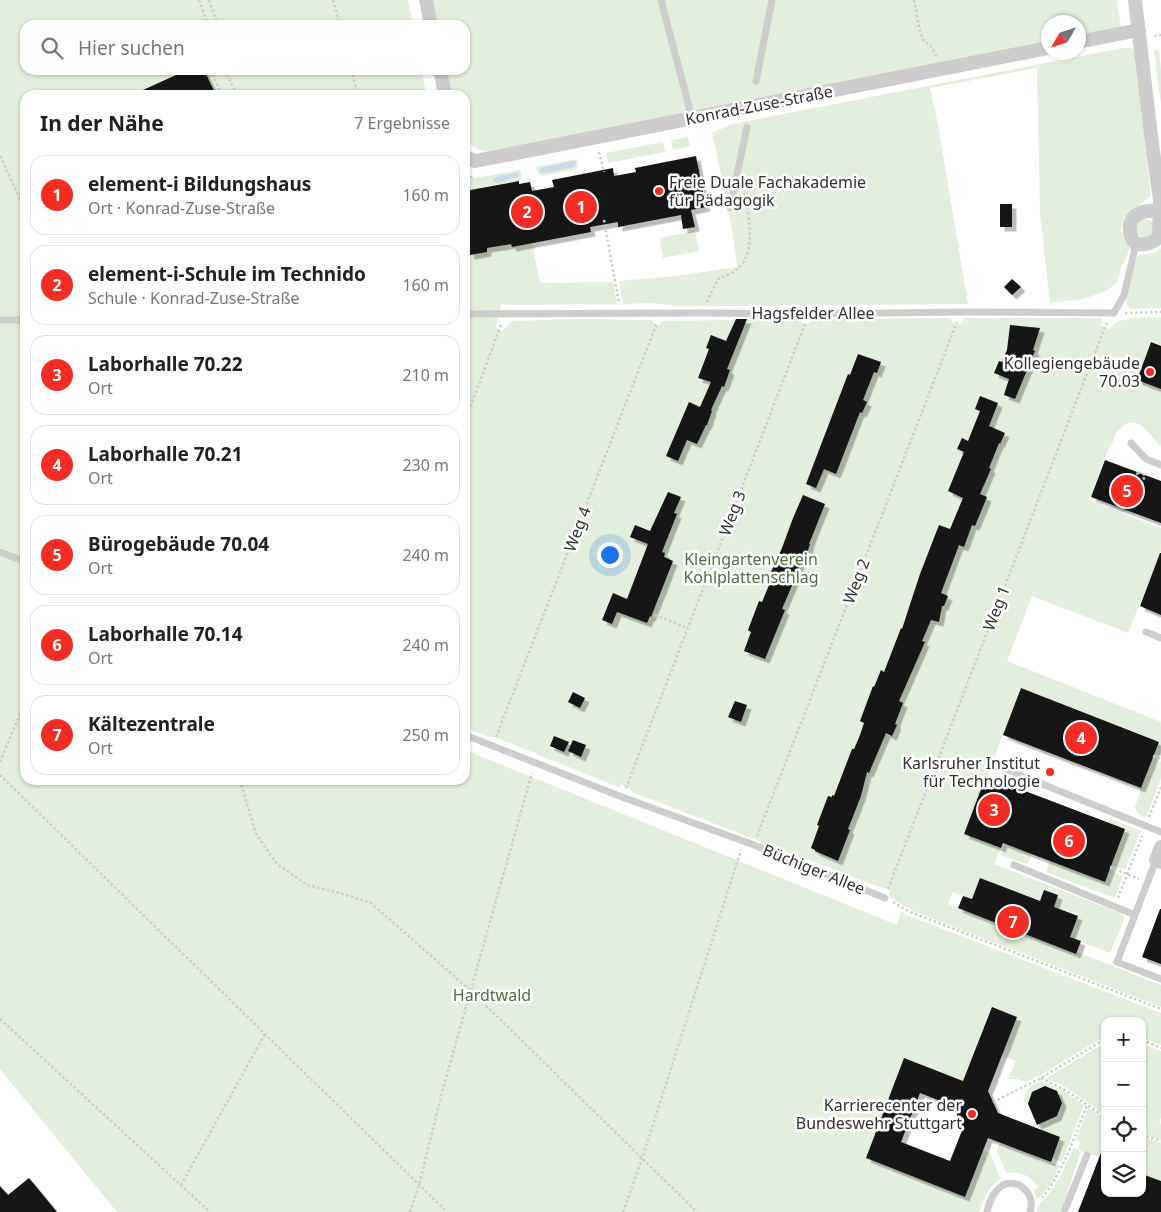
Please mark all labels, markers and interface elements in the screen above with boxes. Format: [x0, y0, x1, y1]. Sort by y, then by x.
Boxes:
north arrow [1041, 15, 1086, 60]
search box [20, 20, 470, 75]
icon: search [38, 34, 66, 62]
text: Hier suchen [78, 35, 185, 61]
street label: Konrad-Zuse-Straße [683, 80, 835, 130]
text: In der Nähe [40, 109, 164, 137]
text: 7 Ergebnisse [354, 112, 450, 134]
text: element-i Bildungshaus [88, 171, 311, 197]
place label: Freie Duale Fachakademie für Pädagogik [669, 171, 866, 211]
text: 1 [52, 184, 62, 206]
text: 160 m [402, 184, 449, 206]
marker: Freie Duale Fachakademie für Pädagogik [653, 185, 665, 197]
pin: 1 [565, 188, 597, 226]
pin: 2 [511, 193, 543, 231]
text: Ort · Konrad-Zuse-Straße [88, 197, 275, 219]
text: element-i-Schule im Technido [88, 261, 366, 287]
text: 2 [52, 274, 62, 296]
text: 160 m [402, 274, 449, 296]
text: Schule · Konrad-Zuse-Straße [88, 287, 300, 309]
street label: Hagsfelder Allee [751, 302, 875, 324]
text: Laborhalle 70.22 [88, 351, 243, 377]
place label: Kollegiengebäude 70.03 [1004, 352, 1140, 392]
text: 3 [52, 364, 62, 386]
text: 210 m [402, 364, 449, 386]
marker: Kollegiengebäude 70.03 [1144, 366, 1156, 378]
text: Ort [88, 377, 113, 399]
text: Laborhalle 70.21 [88, 441, 243, 467]
text: 4 [52, 454, 62, 476]
text: 230 m [402, 454, 449, 476]
text: Ort [88, 467, 113, 489]
pin: 5 [1111, 472, 1143, 510]
street label: Weg 3 [713, 487, 751, 539]
street label: Weg 4 [558, 503, 596, 555]
text: Bürogebäude 70.04 [88, 531, 269, 557]
your location [597, 542, 623, 568]
text: 5 [52, 544, 62, 566]
text: 240 m [402, 544, 449, 566]
park label: Kleingartenverein Kohlplattenschlag [683, 548, 819, 588]
street label: Weg 2 [837, 555, 875, 607]
text: Ort [88, 557, 113, 579]
street label: Weg 1 [977, 582, 1015, 634]
text: Laborhalle 70.14 [88, 621, 243, 647]
text: 6 [52, 634, 62, 656]
text: 240 m [402, 634, 449, 656]
text: Ort [88, 647, 113, 669]
text: Kältezentrale [88, 711, 215, 737]
pin: 4 [1065, 719, 1097, 757]
text: 7 [52, 724, 62, 746]
text: 250 m [402, 724, 449, 746]
text: Ort [88, 737, 113, 759]
place label: Karlsruher Institut für Technologie [902, 752, 1040, 792]
marker: Karlsruher Institut für Technologie [1044, 766, 1056, 778]
pin: 3 [978, 791, 1010, 829]
pin: 6 [1053, 822, 1085, 860]
street label: Büchiger Allee [760, 839, 868, 899]
pin: 7 [997, 903, 1029, 941]
park label: Hardtwald [453, 984, 531, 1006]
map controls [1101, 1017, 1146, 1197]
button: + [1101, 1017, 1146, 1062]
button: − [1101, 1062, 1146, 1107]
place label: Karrierecenter der Bundeswehr Stuttgart [796, 1094, 962, 1134]
button: locate [1101, 1107, 1146, 1152]
marker: Karrierecenter der Bundeswehr Stuttgart [966, 1108, 978, 1120]
button: layers [1101, 1152, 1146, 1197]

